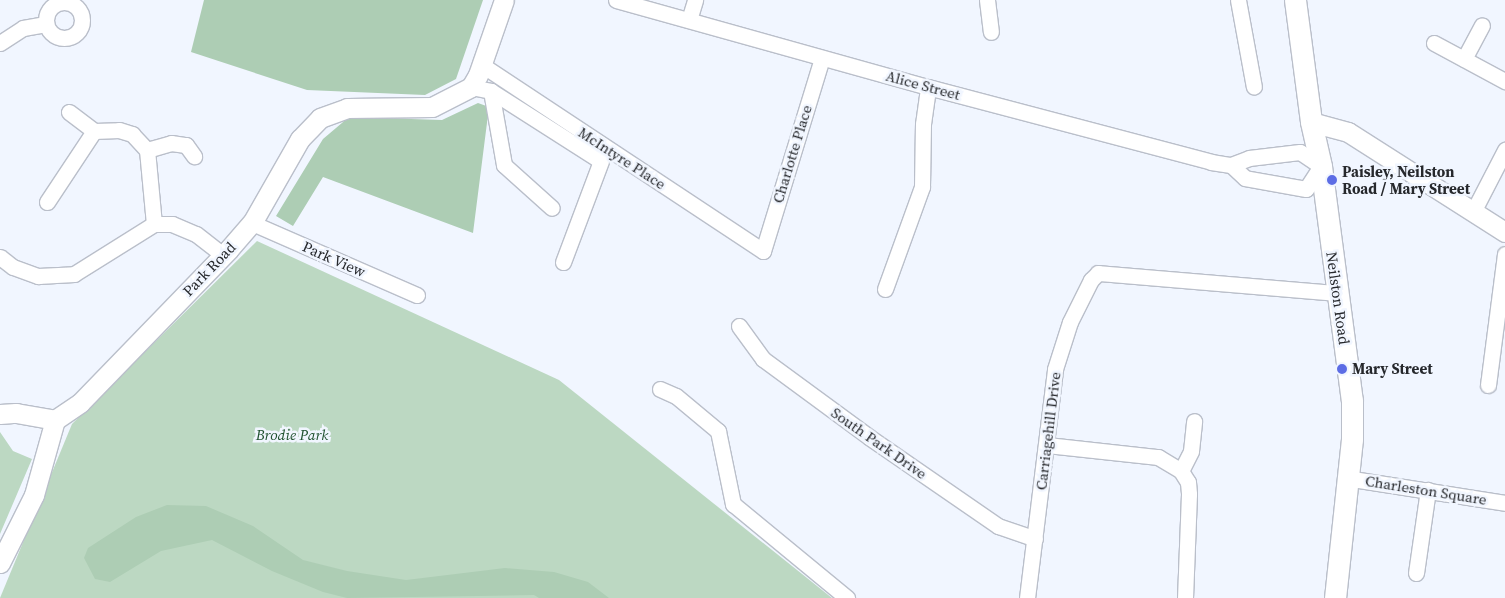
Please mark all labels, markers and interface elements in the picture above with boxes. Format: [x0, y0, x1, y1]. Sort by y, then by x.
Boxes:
street label: Alice Street [884, 66, 962, 104]
street label: Charlotte Place [769, 103, 815, 205]
street label: McIntyre Place [575, 123, 669, 193]
place label: Paisley, Neilston Road / Mary Street [1342, 162, 1470, 197]
marker: Paisley, Neilston Road / Mary Street [1326, 174, 1338, 186]
street label: Park View [300, 237, 368, 281]
street label: Park Road [179, 238, 239, 300]
street label: Neilston Road [1323, 250, 1353, 346]
place label: Mary Street [1352, 360, 1433, 378]
marker: Mary Street [1336, 363, 1348, 375]
street label: Carriagehill Drive [1032, 371, 1064, 491]
street label: South Park Drive [828, 403, 930, 483]
park label: Brodie Park [256, 426, 328, 444]
street label: Charleston Square [1364, 472, 1488, 508]

